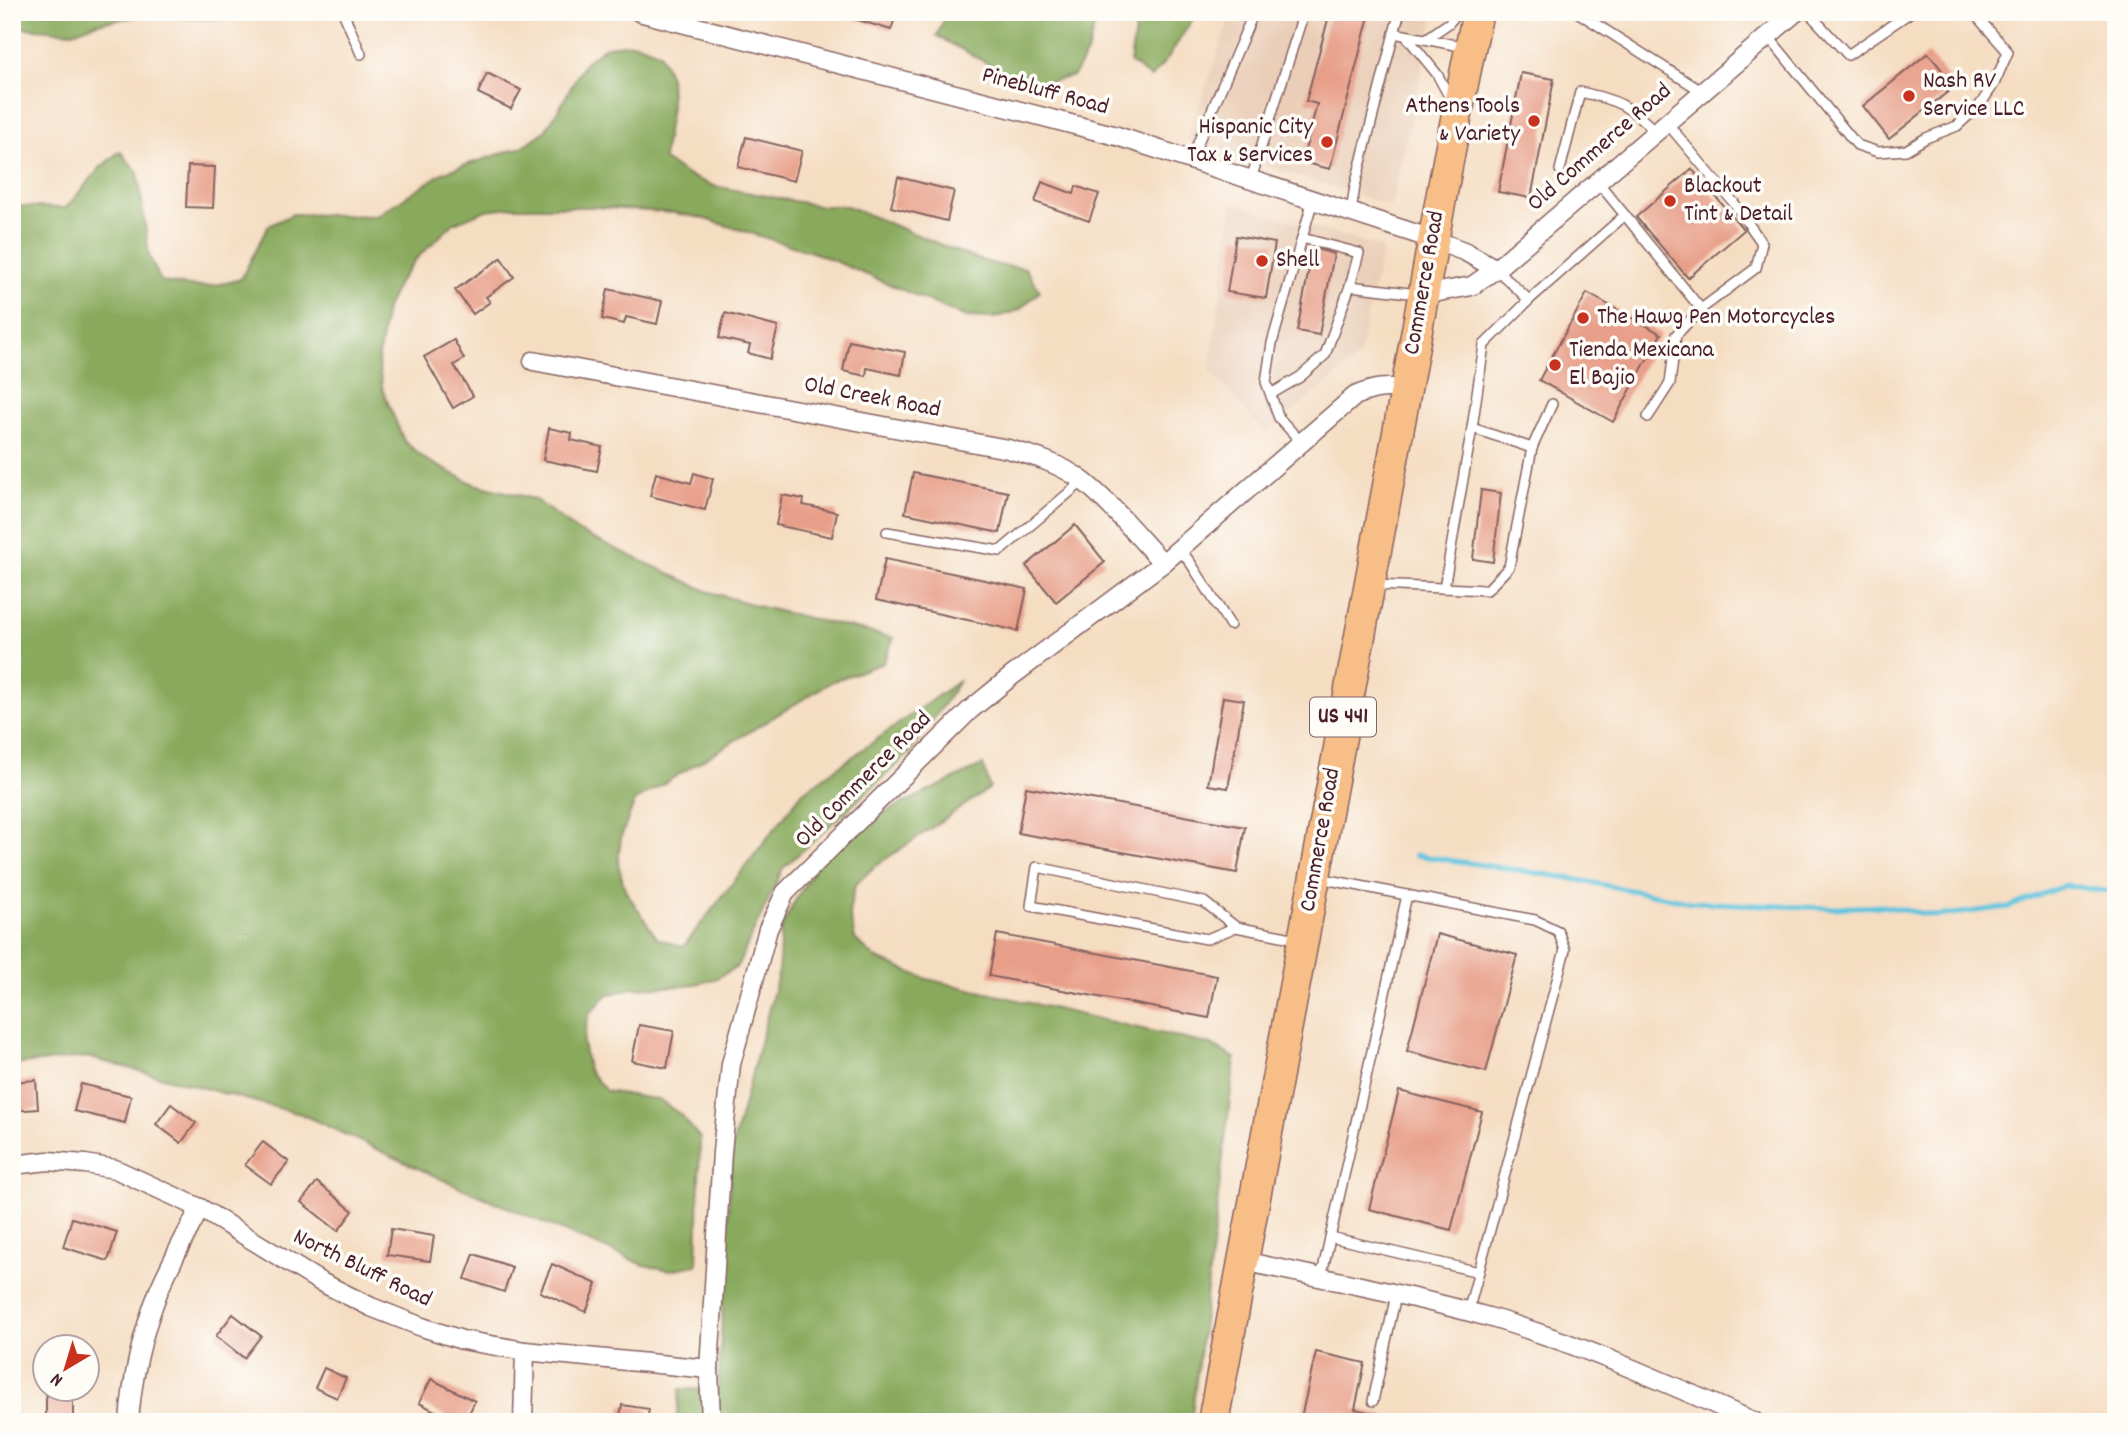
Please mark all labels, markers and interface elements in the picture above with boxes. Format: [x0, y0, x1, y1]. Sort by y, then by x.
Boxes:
street label: Pinebluff Road [978, 59, 1112, 125]
place label: Nash RV Service LLC [1923, 65, 2025, 127]
street label: Old Commerce Road [1520, 76, 1680, 220]
marker: Nash RV Service LLC [1901, 88, 1917, 104]
place label: Athens Tools & Variety [1405, 90, 1521, 152]
place label: Hispanic City Tax & Services [1187, 111, 1314, 173]
marker: Athens Tools & Variety [1526, 113, 1542, 129]
marker: Hispanic City Tax & Services [1319, 134, 1335, 150]
place label: Blackout Tint & Detail [1684, 170, 1793, 232]
marker: Blackout Tint & Detail [1662, 193, 1678, 209]
street label: Commerce Road [1396, 208, 1454, 358]
place label: Shell [1276, 244, 1320, 278]
marker: Shell [1254, 253, 1270, 269]
place label: The Hawg Pen Motorcycles [1597, 301, 1835, 335]
marker: The Hawg Pen Motorcycles [1575, 310, 1591, 326]
place label: Tienda Mexicana El Bajio [1569, 334, 1715, 396]
marker: Tienda Mexicana El Bajio [1547, 357, 1563, 373]
street label: Old Creek Road [801, 368, 943, 428]
road number: US 441 [1310, 698, 1376, 736]
street label: Old Commerce Road [788, 704, 940, 856]
street label: Commerce Road [1292, 765, 1350, 915]
street label: North Bluff Road [287, 1221, 437, 1317]
north arrow [32, 1332, 102, 1402]
text: N [46, 1365, 70, 1392]

